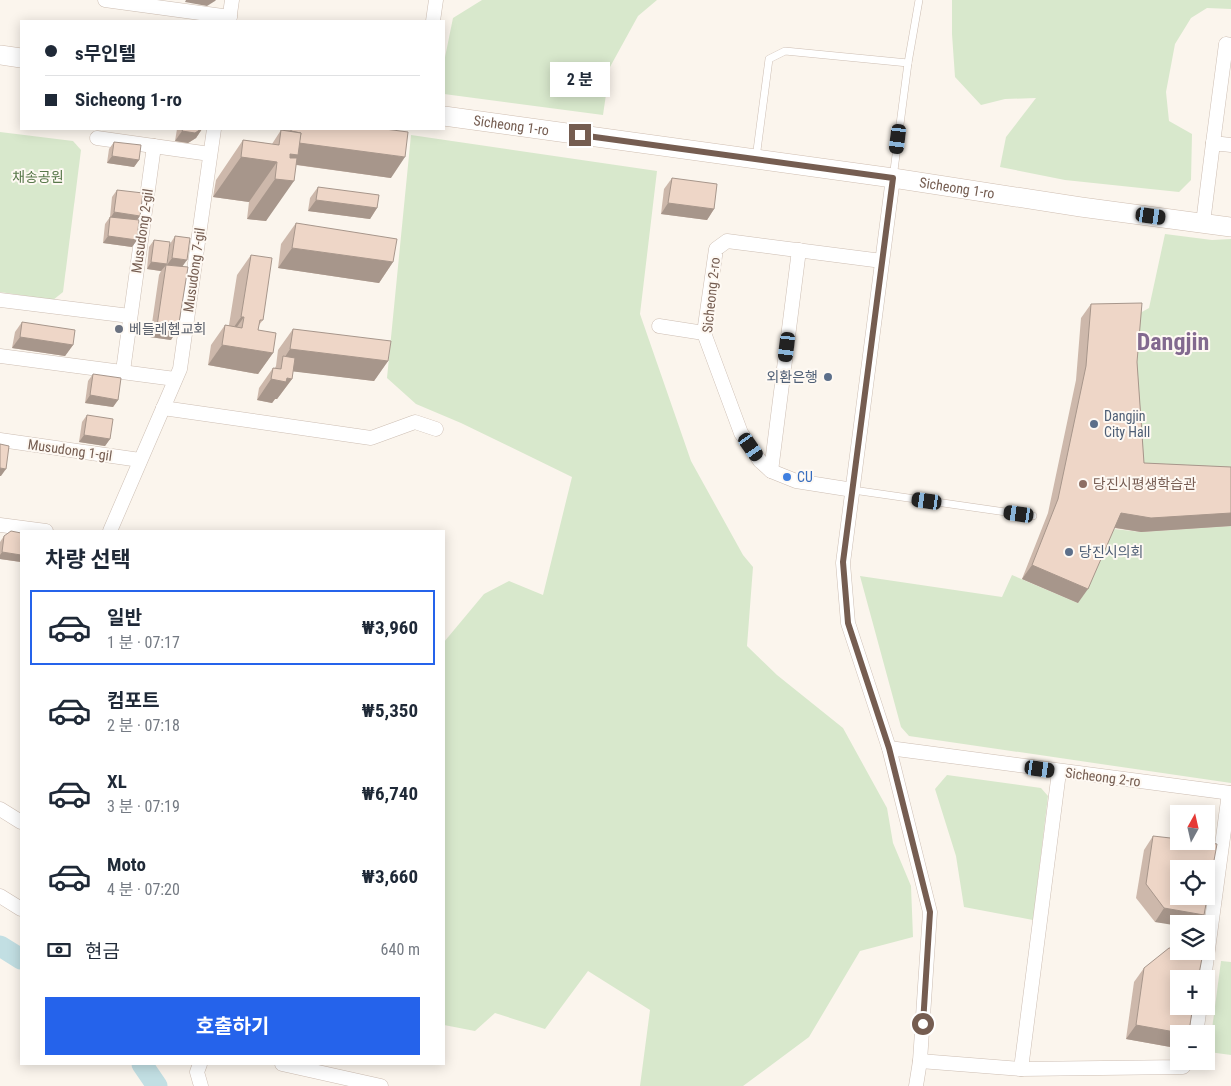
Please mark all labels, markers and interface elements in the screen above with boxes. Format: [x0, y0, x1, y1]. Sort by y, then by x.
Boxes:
text: s무인텔 [75, 42, 136, 65]
callout: 2 분 [550, 62, 610, 98]
text: 2 분 [567, 70, 593, 89]
text: Sicheong 1-ro [75, 88, 182, 111]
street label: Sicheong 1-ro [473, 112, 550, 138]
car [888, 123, 907, 155]
route end [569, 124, 591, 146]
park label: 채송공원 [12, 169, 64, 185]
street label: Sicheong 1-ro [918, 174, 996, 202]
street label: Musudong 2-gil [128, 188, 156, 274]
car [1135, 206, 1166, 226]
street label: Musudong 7-gil [180, 227, 208, 313]
street label: Sicheong 2-ro [699, 257, 723, 333]
place label: 베들레헴교회 [129, 321, 206, 337]
marker: 베들레헴교회 [113, 323, 125, 335]
district label: Dangjin [1137, 328, 1209, 356]
car [777, 331, 796, 363]
place label: 외환은행 [766, 369, 818, 385]
marker: 외환은행 [822, 371, 834, 383]
place label: Dangjin City Hall [1104, 408, 1150, 440]
marker: Dangjin City Hall [1088, 418, 1100, 430]
car [736, 430, 765, 464]
street label: Musudong 1-gil [27, 436, 113, 464]
place label: CU [797, 469, 813, 485]
marker: CU [781, 471, 793, 483]
place label: 당진시평생학습관 [1093, 476, 1196, 492]
marker: 당진시평생학습관 [1077, 478, 1089, 490]
car [911, 491, 942, 511]
car [1003, 504, 1034, 524]
place label: 당진시의회 [1079, 544, 1143, 560]
marker: 당진시의회 [1063, 546, 1075, 558]
text: 차량 선택 [45, 547, 131, 572]
icon: car [47, 605, 92, 650]
text: 일반 [107, 606, 142, 629]
text: ₩3,960 [362, 616, 418, 639]
text: 1 분 · 07:17 [107, 633, 180, 652]
icon: car [47, 688, 92, 733]
text: 컴포트 [107, 689, 159, 712]
text: ₩5,350 [362, 699, 418, 722]
text: 2 분 · 07:18 [107, 716, 180, 735]
car [1024, 759, 1055, 779]
street label: Sicheong 2-ro [1064, 764, 1142, 790]
text: XL [107, 770, 127, 793]
icon: car [47, 771, 92, 816]
text: ₩6,740 [362, 782, 418, 805]
text: 3 분 · 07:19 [107, 797, 180, 816]
north arrow [1170, 805, 1215, 850]
map controls [1170, 805, 1215, 1070]
text: Moto [107, 853, 146, 876]
icon: car [47, 854, 92, 899]
button: locate [1170, 860, 1215, 905]
text: ₩3,660 [362, 865, 418, 888]
text: 4 분 · 07:20 [107, 880, 180, 899]
button: layers [1170, 915, 1215, 960]
icon: cash [45, 936, 73, 964]
text: 현금 [85, 940, 120, 963]
text: 640 m [381, 940, 420, 959]
button: + [1170, 970, 1215, 1015]
button: 호출하기 [45, 997, 420, 1055]
route start [912, 1013, 934, 1035]
button: − [1170, 1025, 1215, 1070]

